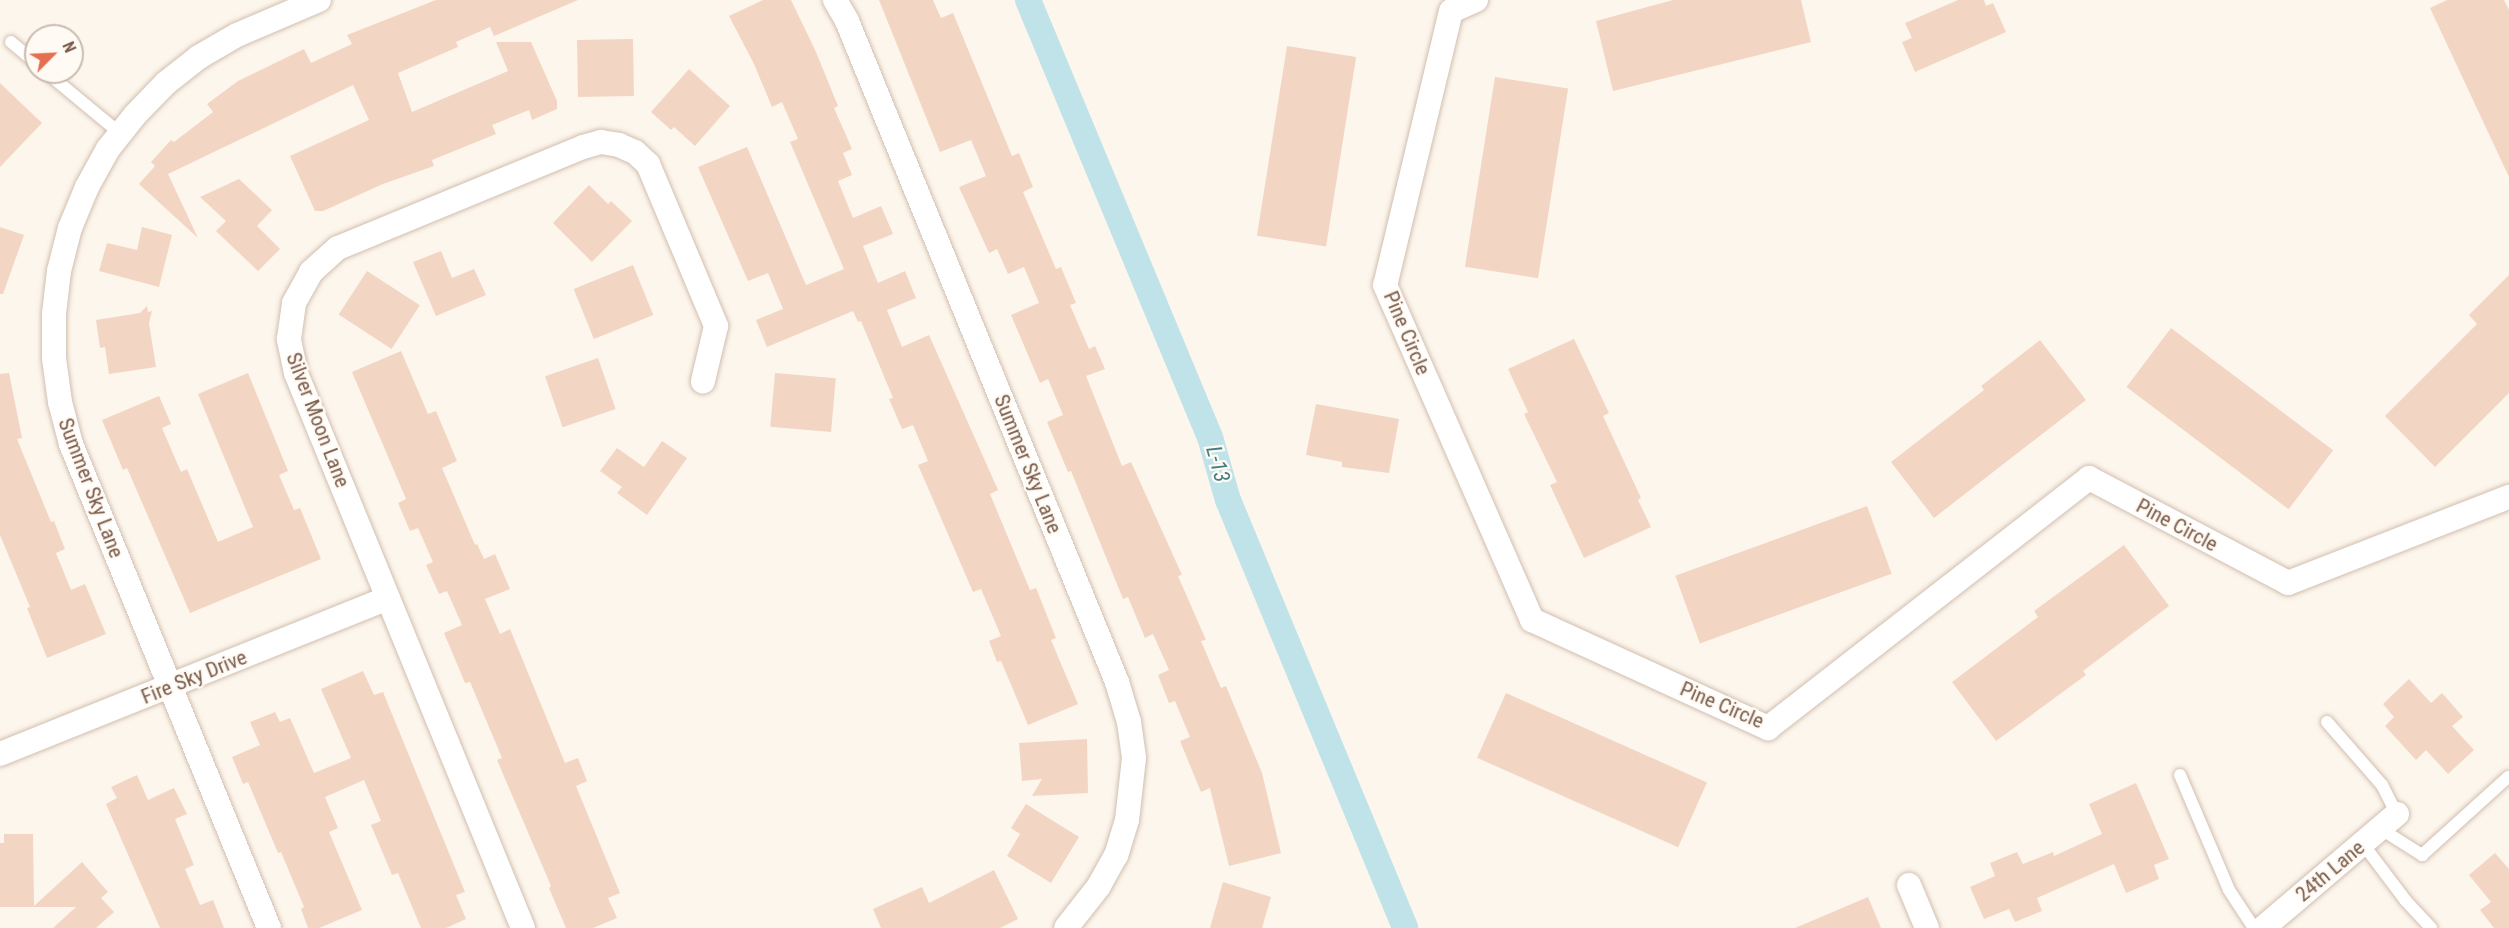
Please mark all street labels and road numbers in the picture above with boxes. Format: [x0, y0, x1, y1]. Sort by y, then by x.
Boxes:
street label: Pine Circle [1378, 287, 1436, 379]
street label: Silver Moon Lane [281, 349, 355, 491]
street label: Summer Sky Lane [989, 391, 1067, 537]
street label: Summer Sky Lane [53, 415, 129, 561]
street label: Pine Circle [2132, 493, 2222, 557]
street label: Fire Sky Drive [138, 644, 250, 710]
street label: Pine Circle [1676, 676, 1768, 734]
street label: 24th Lane [2291, 835, 2369, 907]

